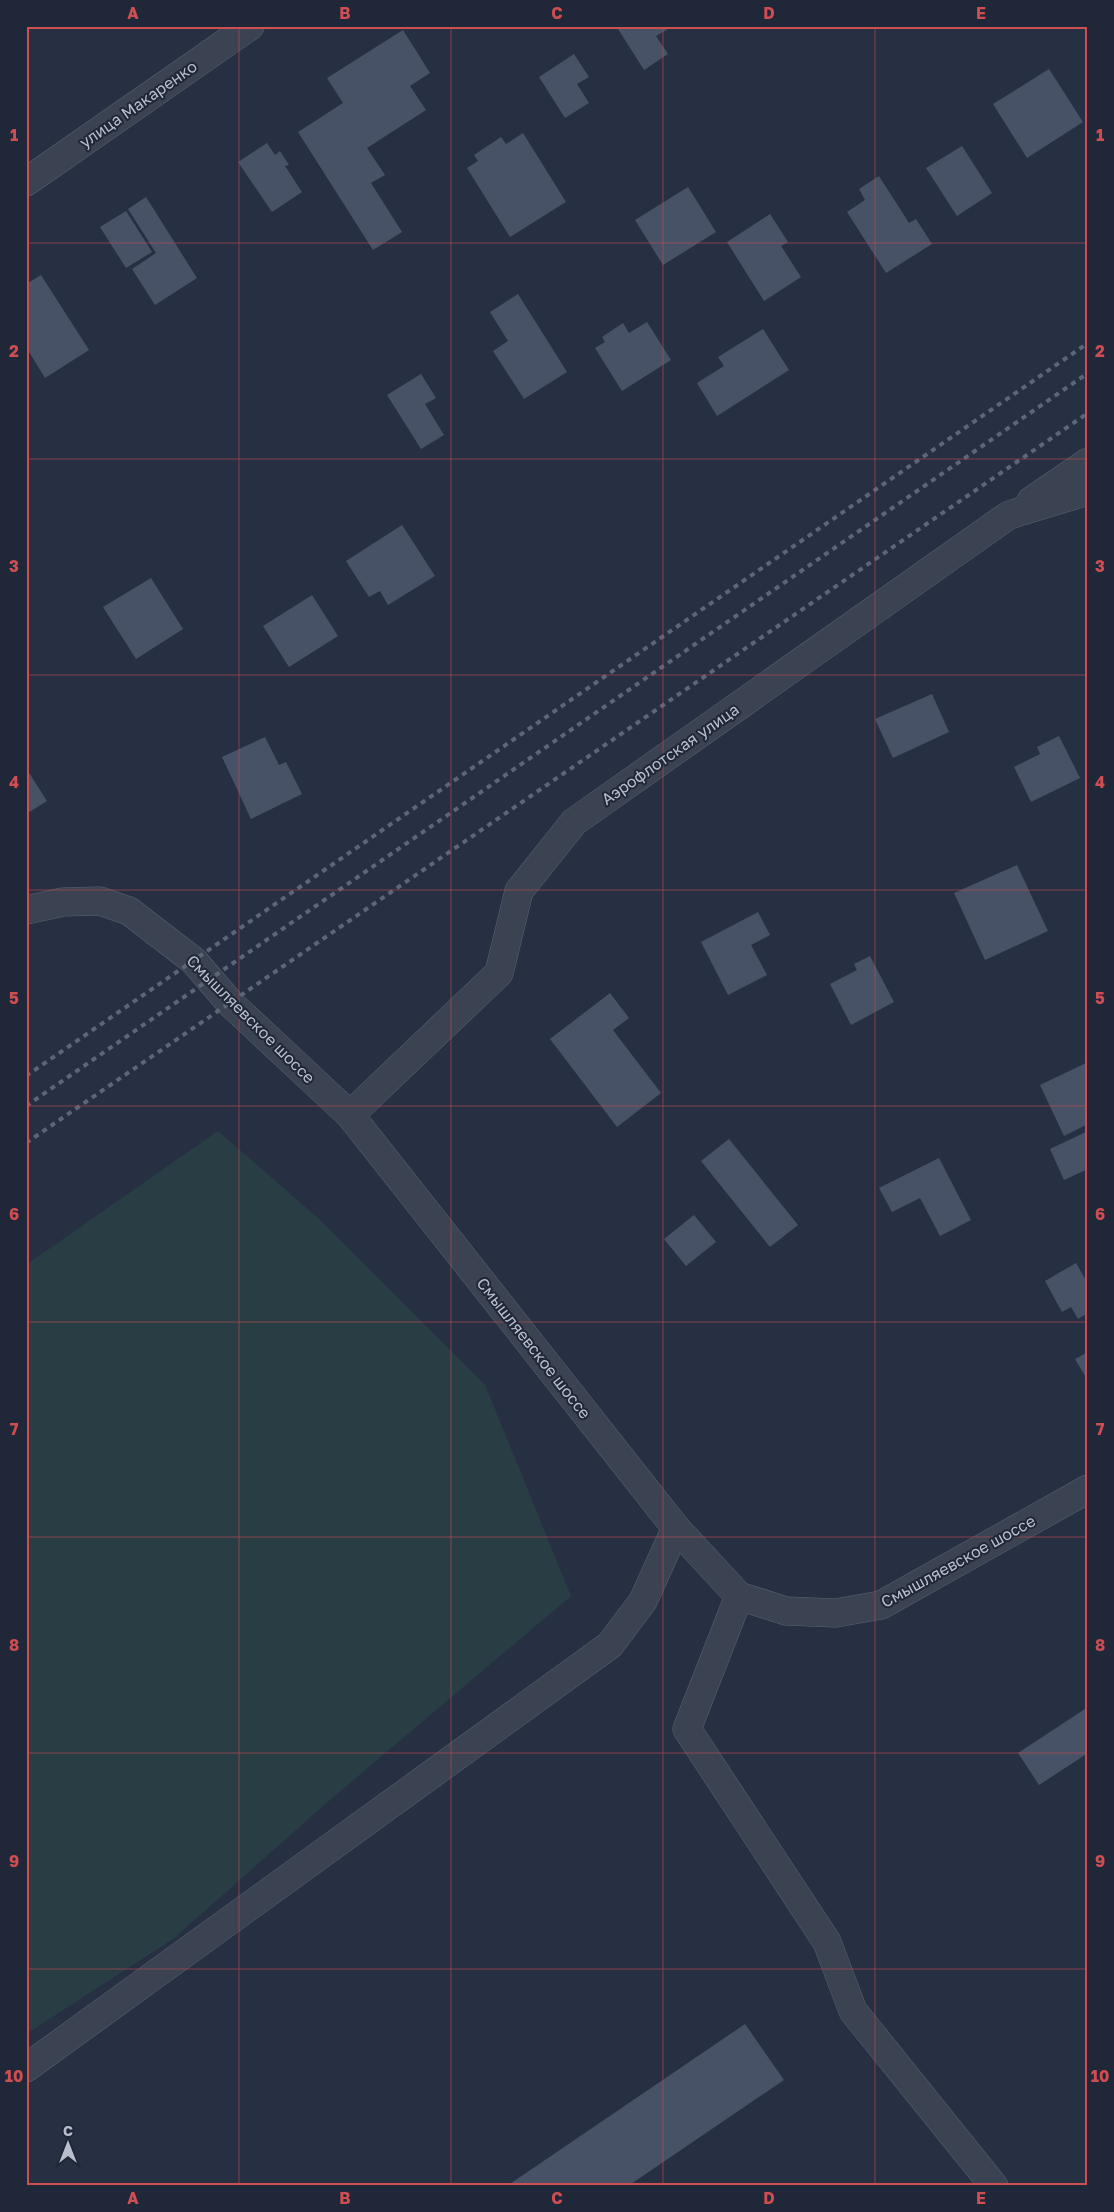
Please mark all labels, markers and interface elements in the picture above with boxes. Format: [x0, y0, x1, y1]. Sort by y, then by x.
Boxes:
text: A [127, 3, 139, 23]
text: B [339, 3, 351, 23]
text: C [551, 3, 563, 23]
text: D [763, 3, 775, 23]
text: E [976, 3, 986, 23]
street label: улица Макаренко [75, 56, 201, 152]
text: 1 [10, 125, 18, 145]
text: 1 [1096, 125, 1104, 145]
text: 2 [9, 341, 19, 361]
text: 2 [1095, 341, 1105, 361]
text: 3 [9, 556, 19, 576]
text: 3 [1095, 556, 1105, 576]
street label: Аэрофлотская улица [597, 699, 743, 809]
text: 4 [9, 772, 19, 792]
text: 4 [1095, 772, 1105, 792]
street label: Смышляевское шоссе [183, 951, 319, 1087]
text: 5 [9, 988, 19, 1008]
text: 5 [1095, 988, 1105, 1008]
text: 6 [9, 1204, 19, 1224]
text: 6 [1095, 1204, 1105, 1224]
street label: Смышляевское шоссе [473, 1273, 595, 1423]
text: 7 [10, 1419, 19, 1439]
text: 7 [1096, 1419, 1105, 1439]
street label: Смышляевское шоссе [877, 1510, 1039, 1612]
text: 8 [9, 1635, 19, 1655]
text: 8 [1095, 1635, 1105, 1655]
text: 9 [9, 1851, 19, 1871]
text: 9 [1095, 1851, 1105, 1871]
text: 10 [5, 2066, 23, 2086]
text: 10 [1091, 2066, 1109, 2086]
north arrow [42, 2120, 92, 2170]
text: С [63, 2122, 73, 2139]
text: A [127, 2188, 139, 2208]
text: B [339, 2188, 351, 2208]
text: C [551, 2188, 563, 2208]
text: D [763, 2188, 775, 2208]
text: E [976, 2188, 986, 2208]

